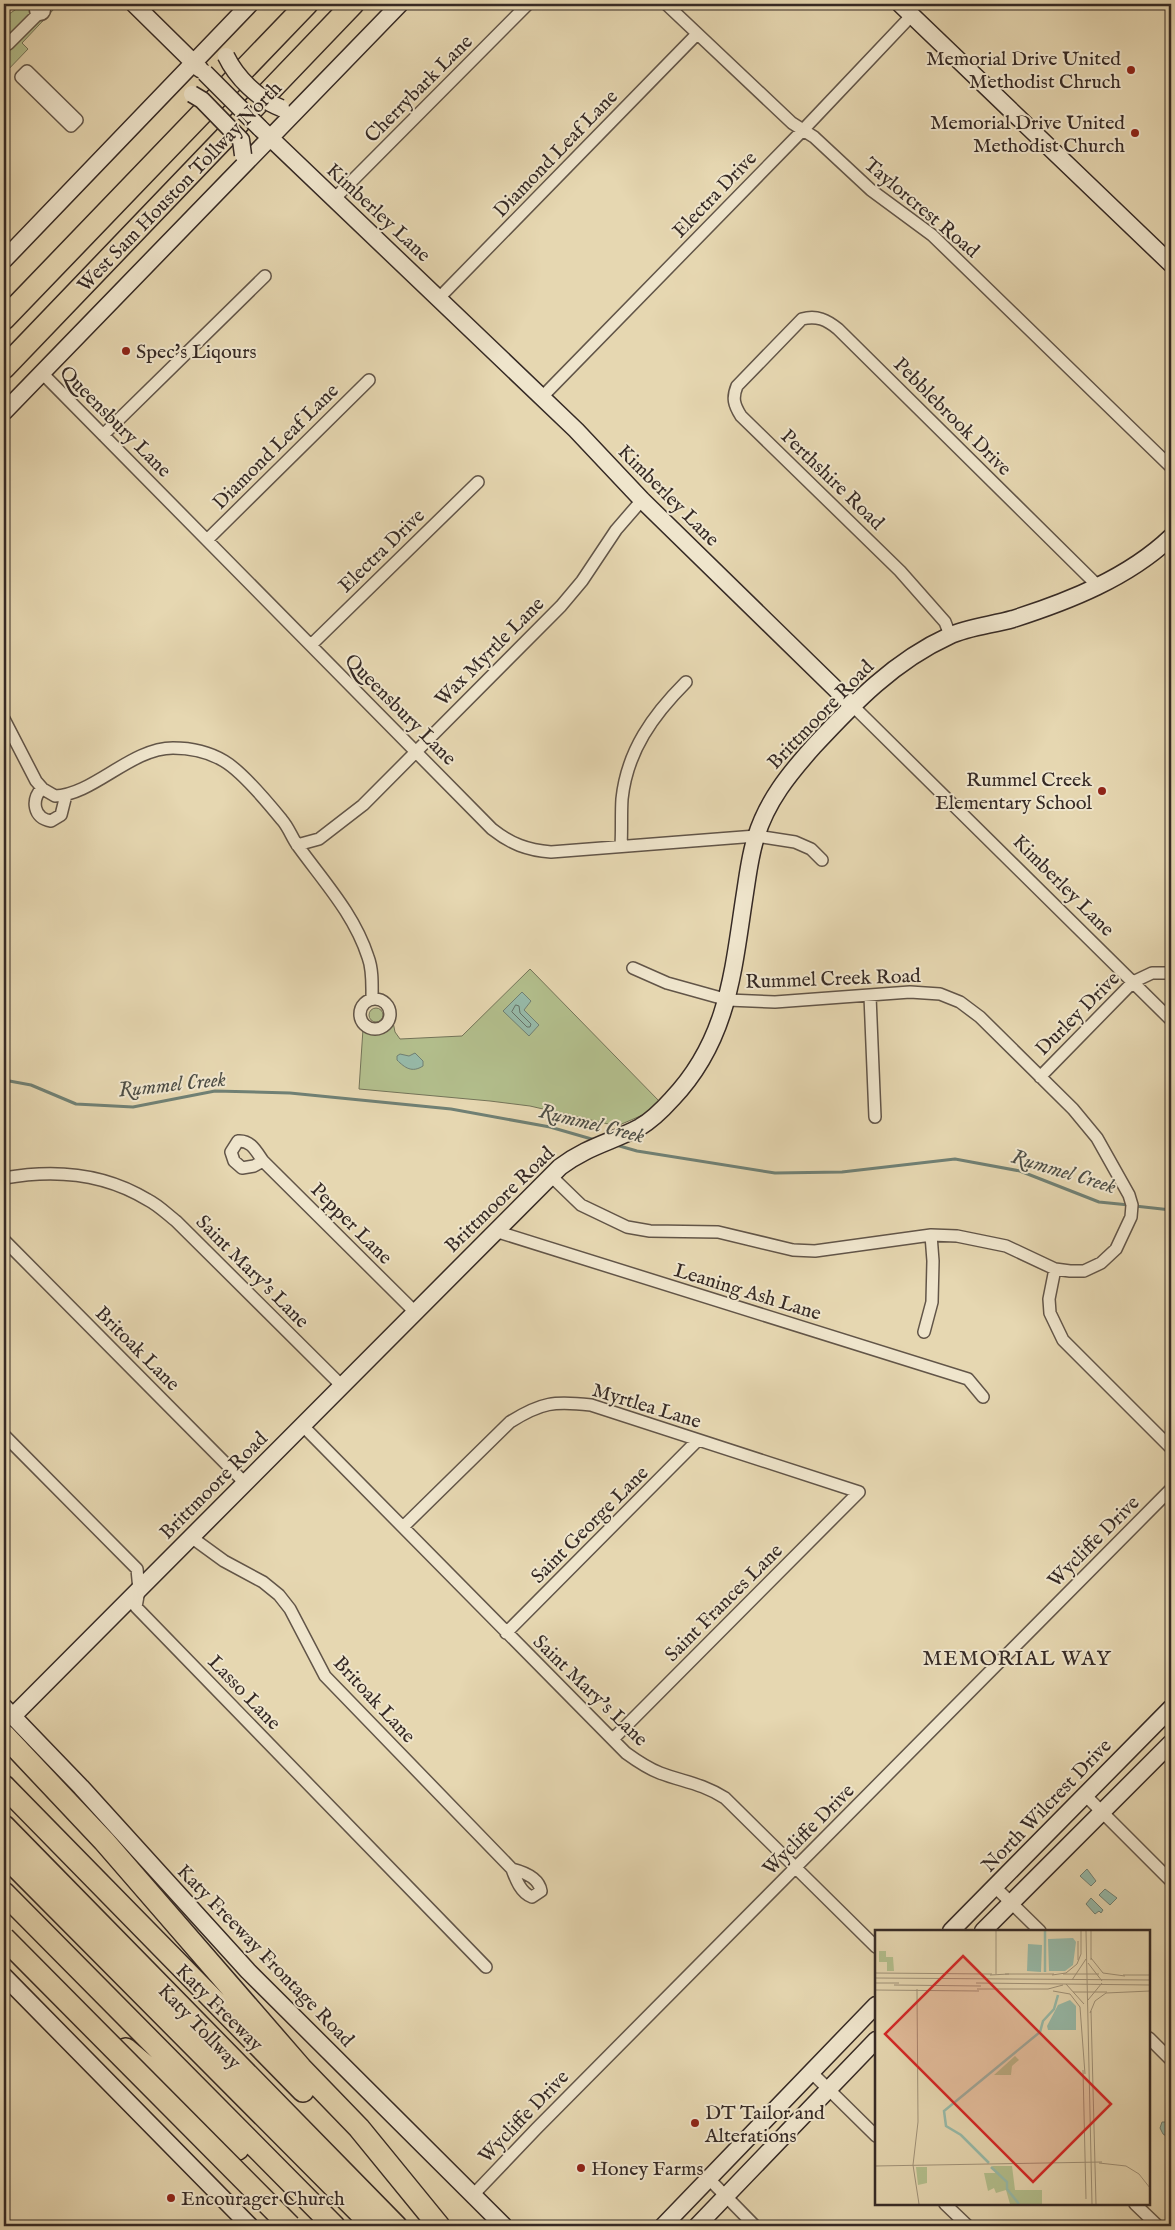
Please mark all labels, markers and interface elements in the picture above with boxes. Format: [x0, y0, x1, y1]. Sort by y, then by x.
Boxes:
street label: Cherrybark Lane [360, 30, 478, 148]
place label: Memorial Drive United Methodist Chruch [926, 47, 1121, 95]
marker: Memorial Drive United Methodist Chruch [1125, 64, 1137, 76]
street label: West Sam Houston Tollway North [72, 76, 288, 298]
street label: Diamond Leaf Lane [489, 85, 624, 223]
place label: Memorial Drive United Methodist Church [930, 111, 1125, 159]
marker: Memorial Drive United Methodist Church [1129, 127, 1141, 139]
street label: Electra Drive [668, 147, 763, 244]
street label: Taylorcrest Road [858, 153, 984, 264]
street label: Kimberley Lane [320, 158, 435, 268]
place label: Spec's Liqours [136, 340, 257, 365]
marker: Spec's Liqours [120, 345, 132, 357]
street label: Pebblebrook Drive [887, 353, 1016, 482]
street label: Queensbury Lane [54, 361, 176, 483]
street label: Diamond Leaf Lane [208, 379, 344, 515]
street label: Perthshire Road [775, 424, 889, 536]
street label: Kimberley Lane [612, 440, 724, 552]
street label: Electra Drive [334, 504, 431, 599]
street label: Wax Myrtle Lane [430, 592, 550, 712]
street label: Queensbury Lane [339, 649, 461, 771]
street label: Brittmoore Road [763, 655, 880, 775]
place label: Rummel Creek Elementary School [935, 768, 1093, 816]
marker: Rummel Creek Elementary School [1096, 785, 1108, 797]
street label: Kimberley Lane [1007, 830, 1119, 942]
street label: Rummel Creek Road [745, 964, 922, 995]
street label: Durley Drive [1031, 967, 1125, 1061]
water label: Rummel Creek [117, 1066, 228, 1105]
water label: Rummel Creek [536, 1098, 648, 1151]
street label: Brittmoore Road [440, 1141, 560, 1259]
water label: Rummel Creek [1008, 1144, 1120, 1201]
street label: Pepper Lane [305, 1178, 397, 1270]
street label: Saint Mary's Lane [190, 1210, 314, 1334]
street label: Leaning Ash Lane [671, 1258, 824, 1327]
street label: Britoak Lane [89, 1301, 185, 1397]
street label: Myrtlea Lane [589, 1378, 704, 1435]
street label: Brittmoore Road [155, 1427, 274, 1545]
street label: Saint George Lane [526, 1461, 654, 1589]
street label: Wycliffe Drive [1043, 1491, 1145, 1593]
street label: Saint Frances Lane [660, 1539, 788, 1667]
street label: Saint Mary's Lane [527, 1630, 653, 1752]
district label: MEMORIAL WAY [923, 1646, 1112, 1673]
street label: Lasso Lane [202, 1650, 286, 1736]
street label: Britoak Lane [327, 1651, 421, 1749]
street label: North Wilcrest Drive [977, 1734, 1117, 1878]
street label: Wycliffe Drive [758, 1779, 860, 1881]
street label: Katy Freeway Frontage Road [173, 1859, 359, 2051]
inset map [875, 1930, 1150, 2205]
street label: Katy Freeway [171, 1958, 269, 2056]
street label: Katy Tollway [152, 1979, 246, 2075]
street label: Wycliffe Drive [473, 2065, 575, 2169]
place label: DT Tailor and Alterations [704, 2101, 825, 2149]
marker: DT Tailor and Alterations [689, 2117, 701, 2129]
place label: Honey Farms [591, 2157, 703, 2182]
marker: Honey Farms [575, 2162, 587, 2174]
place label: Encourager Church [181, 2187, 345, 2212]
marker: Encourager Church [165, 2192, 177, 2204]

